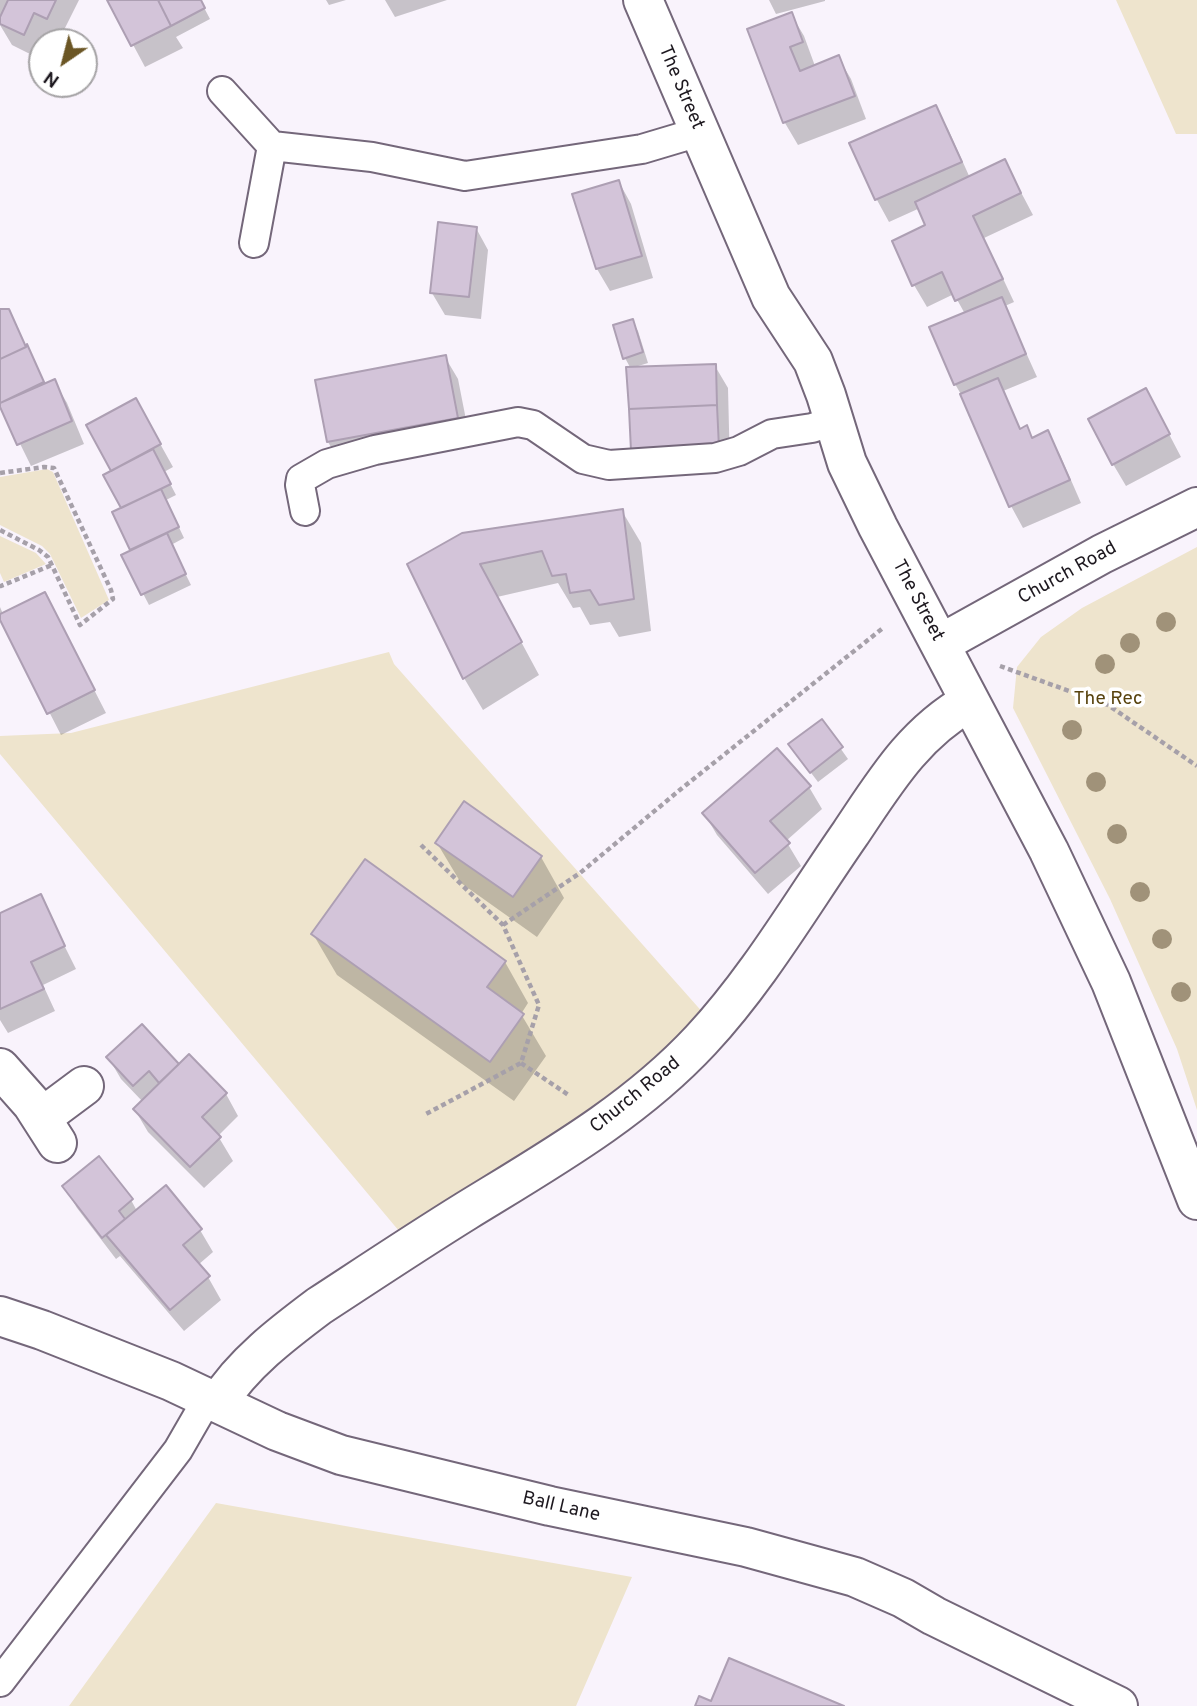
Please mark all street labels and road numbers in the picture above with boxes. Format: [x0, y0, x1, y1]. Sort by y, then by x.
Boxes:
street label: The Street [652, 43, 708, 133]
street label: Church Road [1015, 538, 1121, 610]
street label: The Street [886, 556, 948, 646]
street label: Church Road [586, 1053, 686, 1139]
street label: Ball Lane [520, 1488, 602, 1528]

